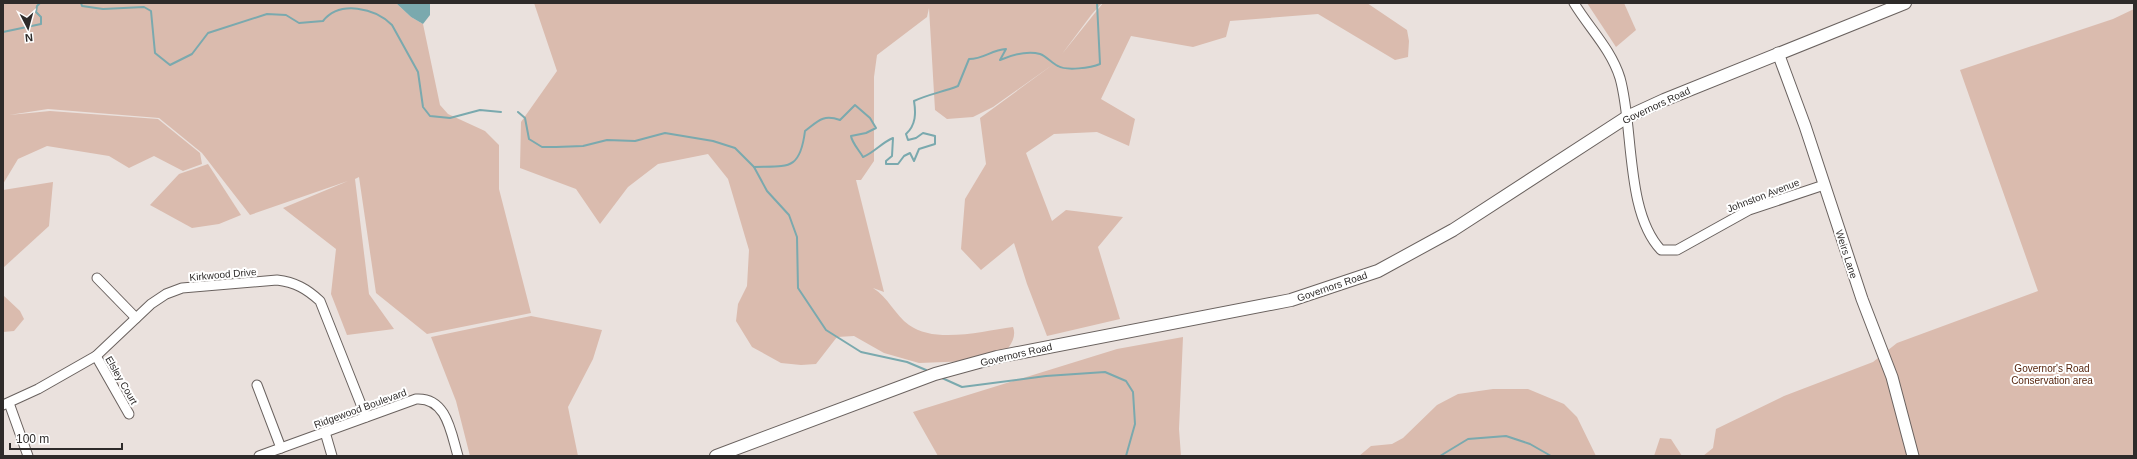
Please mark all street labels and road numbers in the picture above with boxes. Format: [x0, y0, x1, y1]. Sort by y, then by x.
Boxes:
street label: Governors Road [1621, 85, 1692, 126]
street label: Johnston Avenue [1725, 176, 1801, 214]
street label: Weirs Lane [1834, 228, 1860, 280]
street label: Kirkwood Drive [189, 266, 257, 283]
street label: Governors Road [1296, 269, 1369, 304]
street label: Governors Road [979, 341, 1053, 368]
street label: Elsley Court [103, 354, 140, 407]
street label: Ridgewood Boulevard [312, 387, 408, 430]

